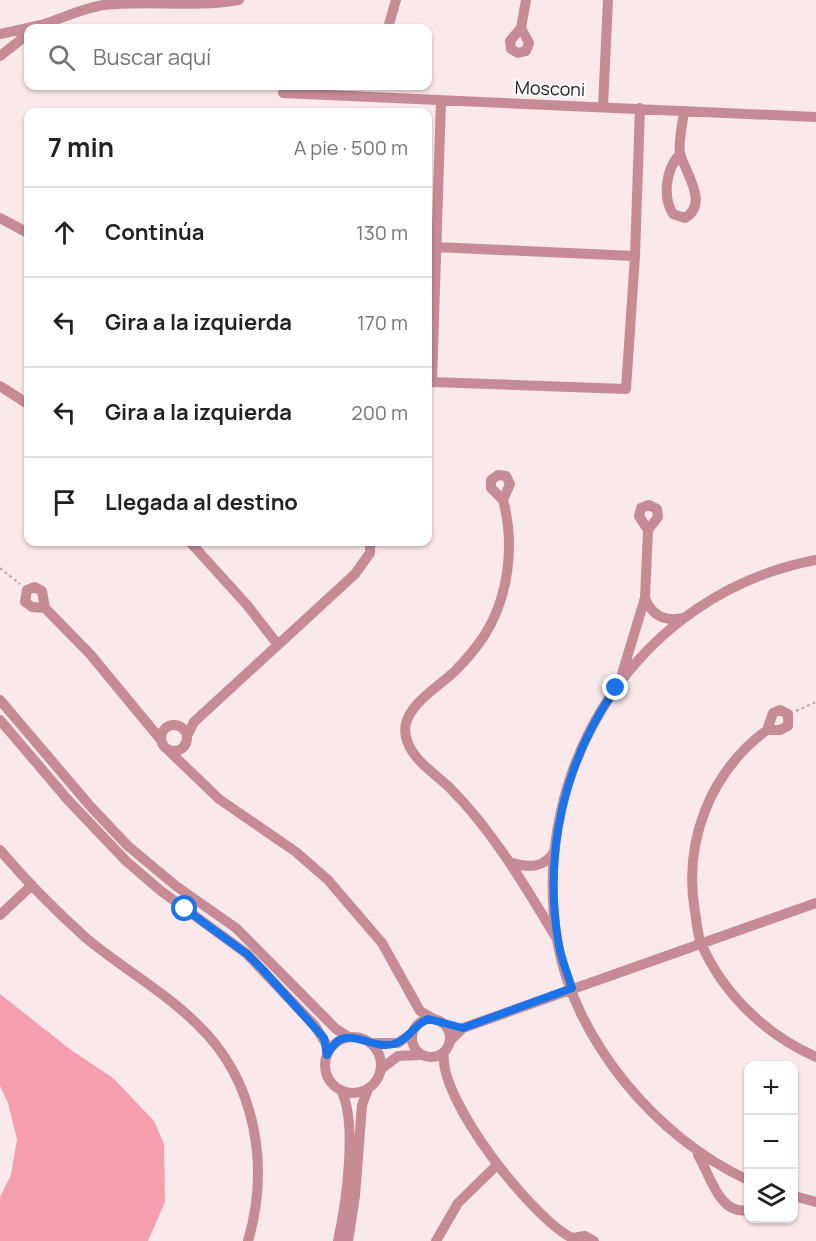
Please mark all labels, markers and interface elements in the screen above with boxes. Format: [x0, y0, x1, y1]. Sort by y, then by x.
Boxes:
search box [24, 24, 432, 90]
icon: search [45, 41, 78, 74]
text: Buscar aquí [93, 42, 211, 72]
street label: Mosconi [514, 75, 586, 101]
text: 7 min [48, 129, 114, 165]
text: A pie · 500 m [294, 134, 408, 161]
icon: ahead [48, 216, 81, 249]
text: Continúa [105, 217, 205, 247]
text: 130 m [356, 219, 408, 246]
icon: left [48, 306, 81, 339]
text: Gira a la izquierda [105, 307, 292, 337]
text: 170 m [357, 309, 408, 336]
icon: left [48, 396, 81, 429]
text: Gira a la izquierda [105, 397, 292, 427]
text: 200 m [351, 399, 408, 426]
icon: arrive [48, 486, 81, 519]
text: Llegada al destino [105, 487, 298, 517]
route end [602, 674, 628, 700]
route start [171, 895, 197, 921]
map controls [744, 1061, 798, 1223]
button: + [744, 1061, 798, 1115]
button: − [744, 1115, 798, 1169]
button: layers [744, 1169, 798, 1223]

